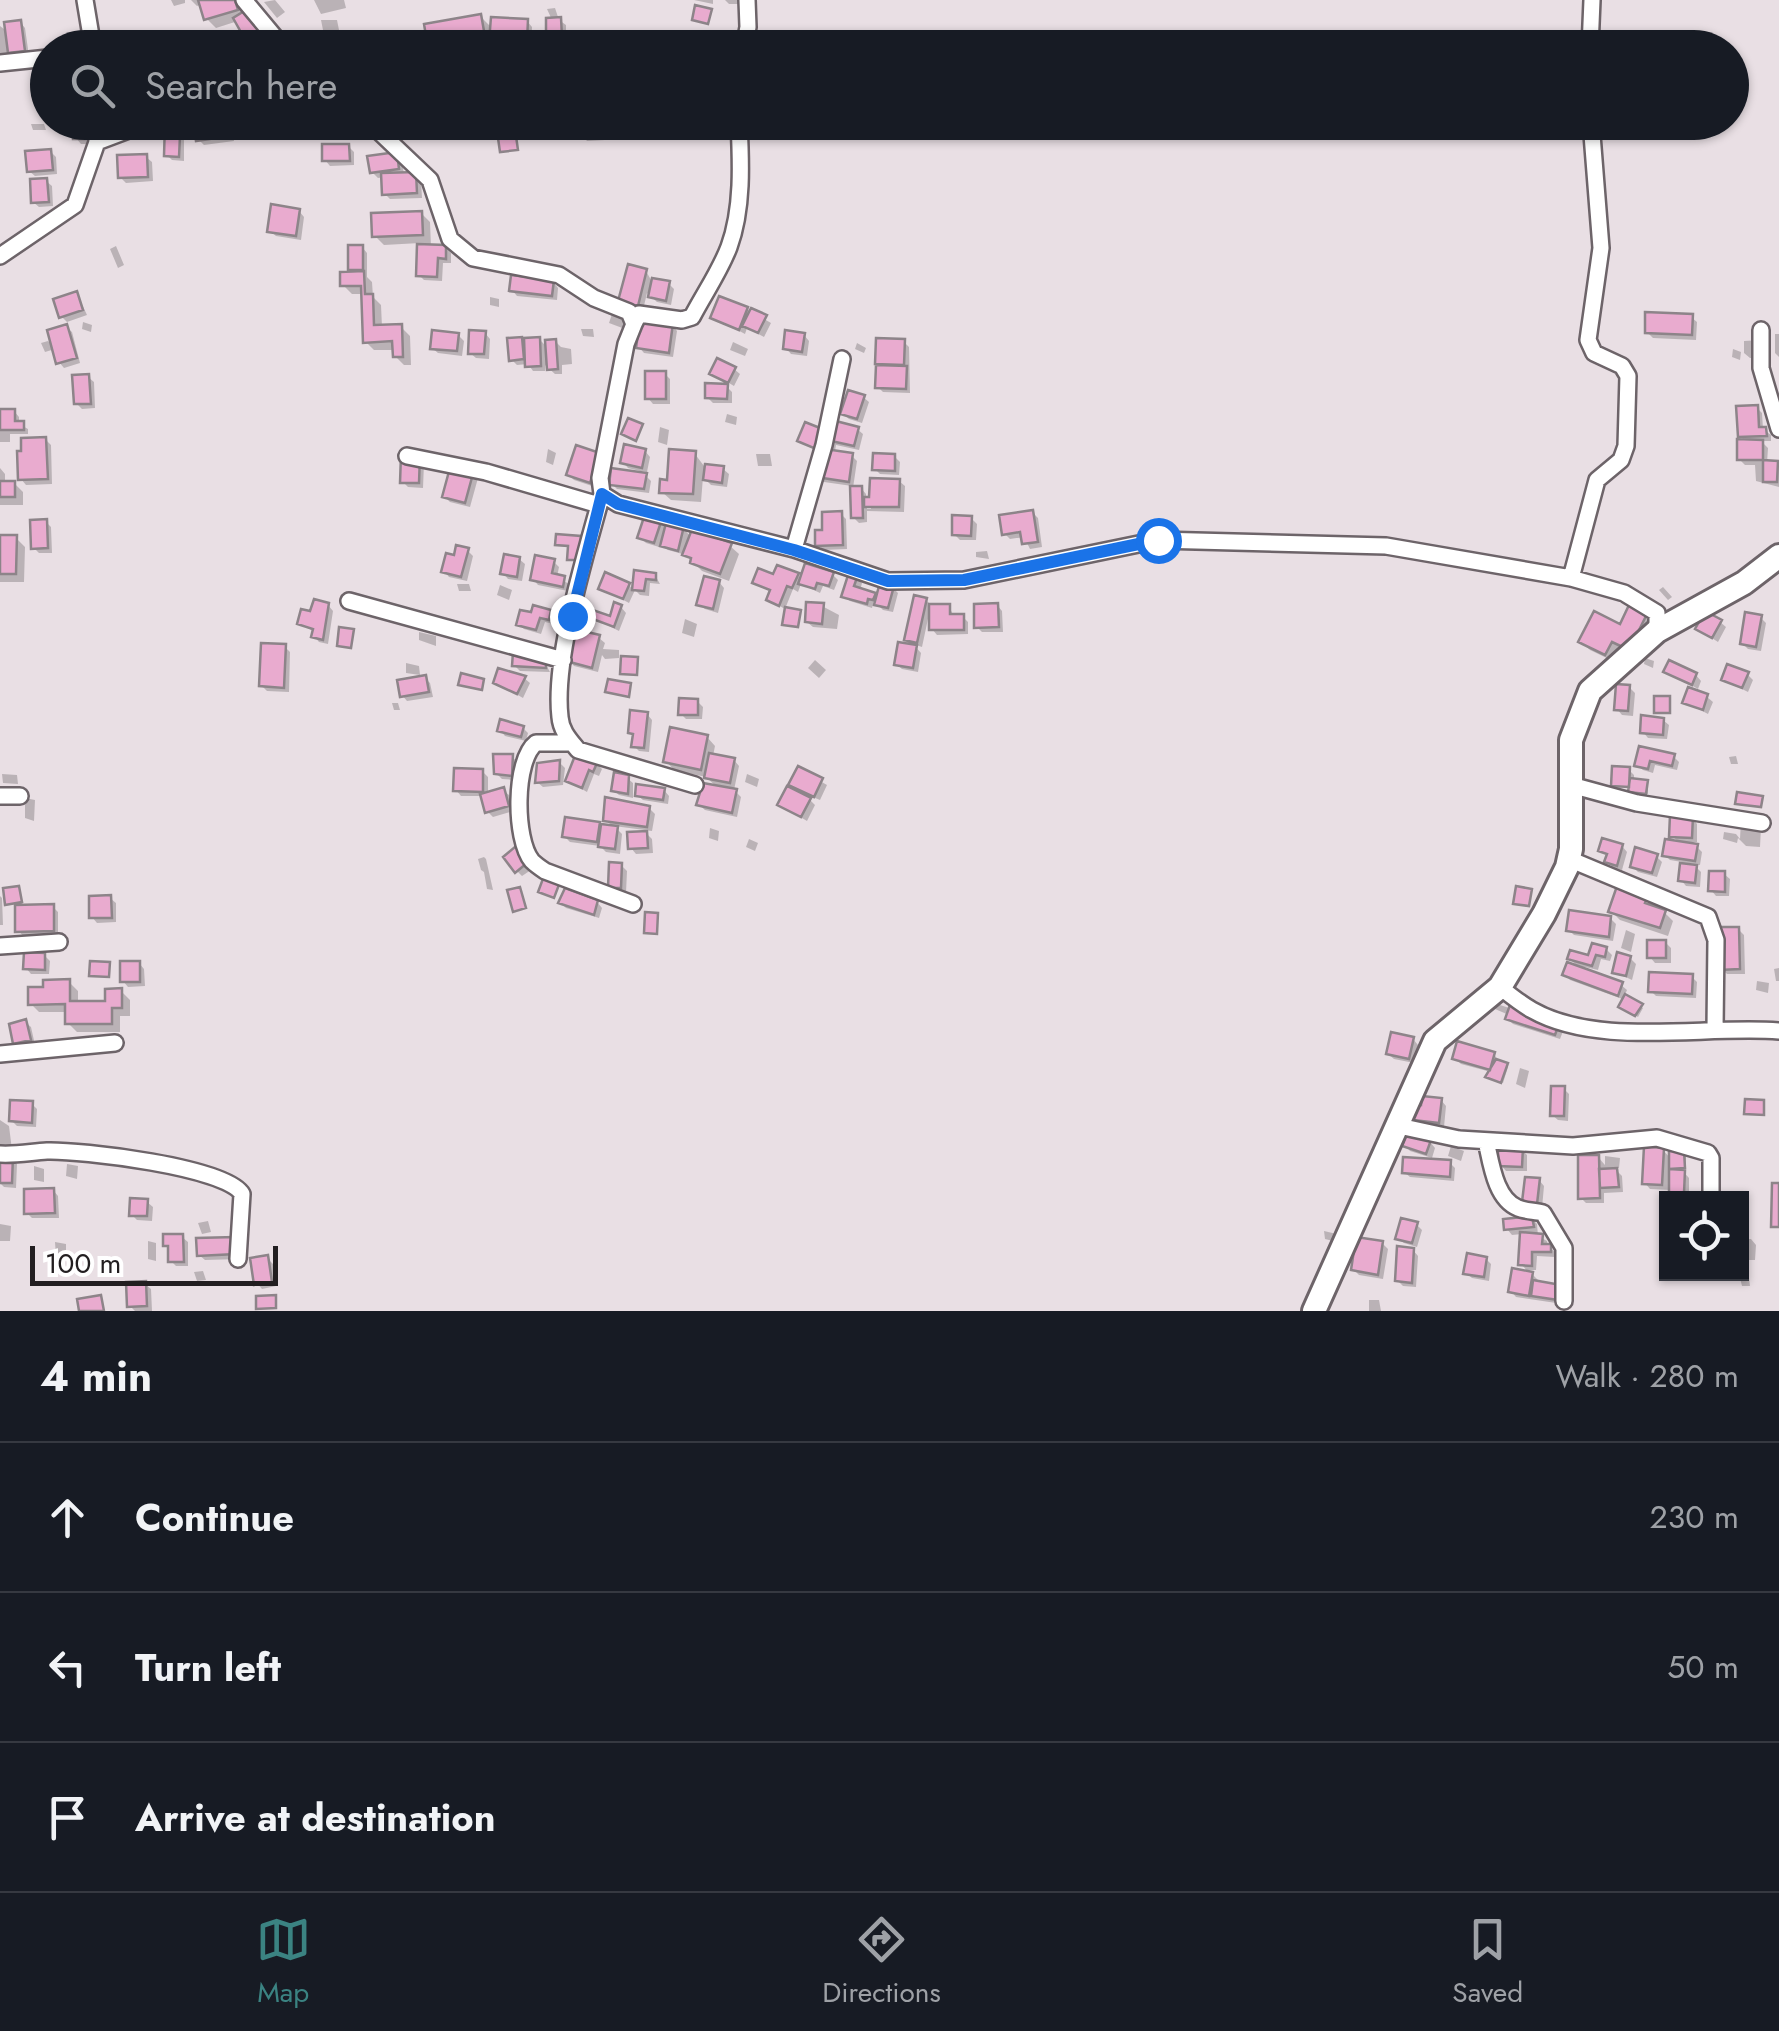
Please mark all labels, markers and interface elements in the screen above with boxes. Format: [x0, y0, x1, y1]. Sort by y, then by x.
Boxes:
search box [30, 30, 1749, 140]
icon: search [65, 58, 120, 113]
text: Search here [145, 58, 337, 113]
route start [1136, 518, 1182, 564]
route end [550, 594, 596, 640]
map controls [1659, 1191, 1749, 1281]
button: locate [1659, 1191, 1749, 1281]
scale bar [30, 1241, 278, 1286]
text: 100 m [45, 1243, 121, 1284]
text: 4 min [40, 1346, 152, 1407]
text: Walk · 280 m [1555, 1353, 1739, 1399]
icon: ahead [40, 1490, 95, 1545]
text: Continue [135, 1490, 294, 1545]
text: 230 m [1650, 1494, 1739, 1540]
icon: left [40, 1640, 95, 1695]
text: Turn left [135, 1640, 281, 1695]
text: 50 m [1667, 1644, 1739, 1690]
icon: arrive [40, 1790, 95, 1845]
text: Arrive at destination [135, 1790, 496, 1845]
tab: Map [256, 1912, 311, 2013]
tab: Directions [822, 1912, 941, 2013]
tab: Saved [1452, 1912, 1523, 2013]

